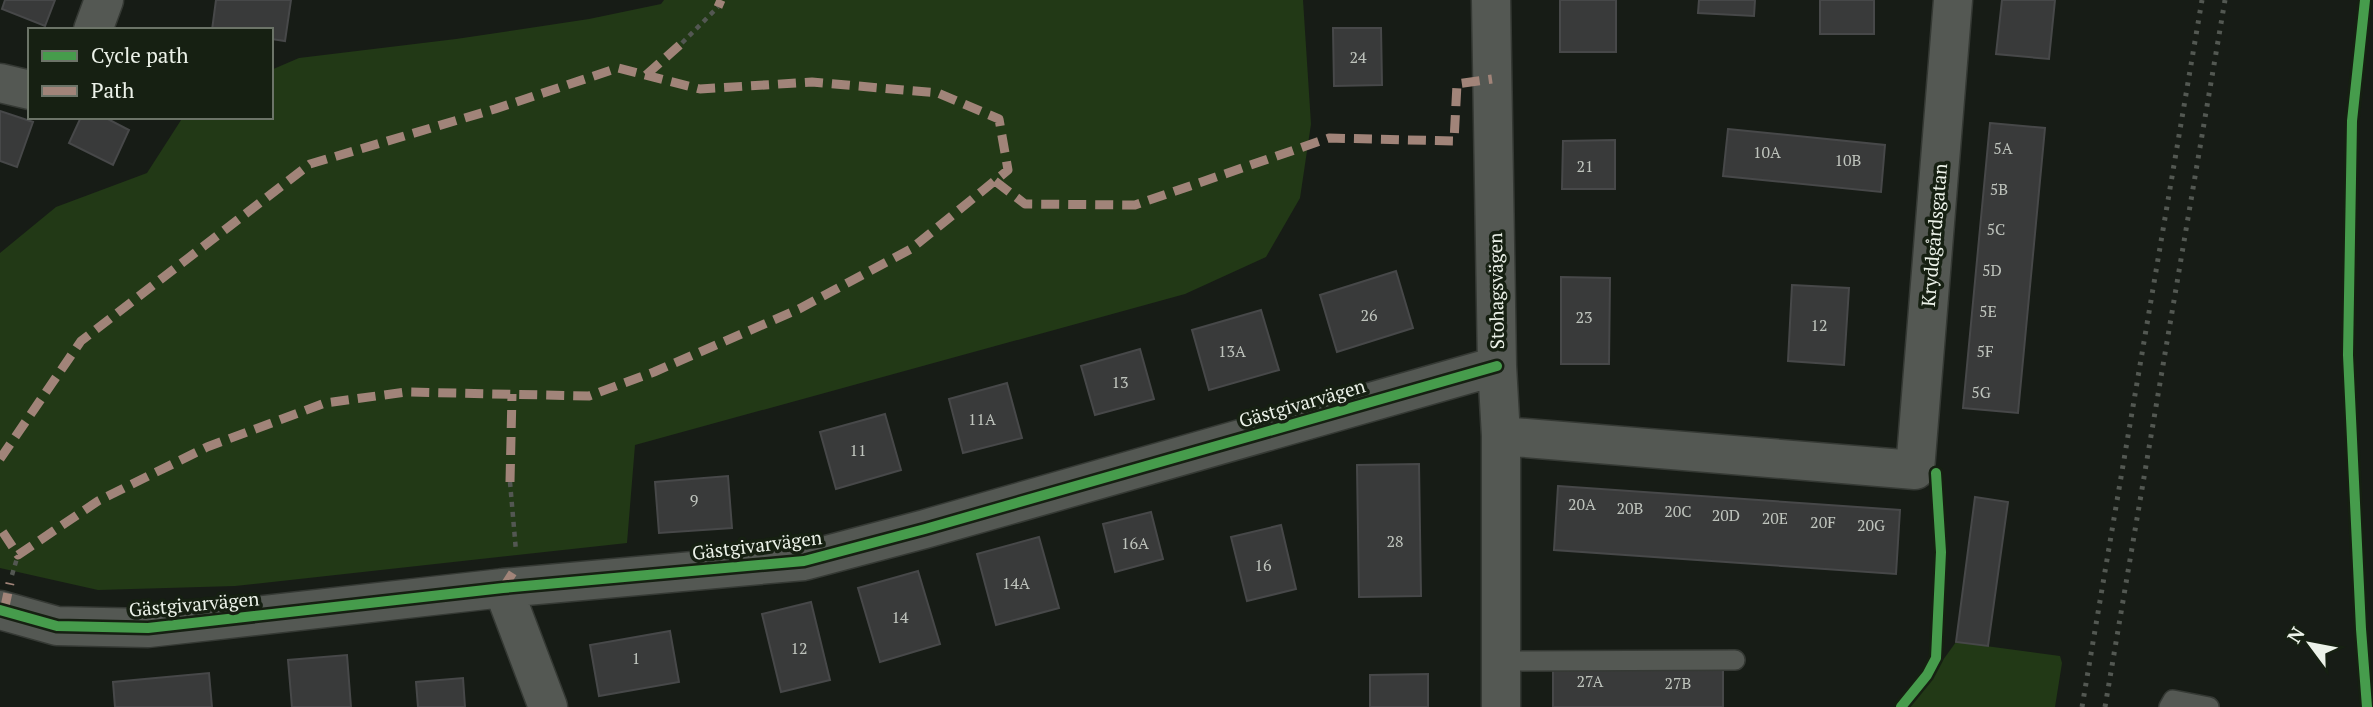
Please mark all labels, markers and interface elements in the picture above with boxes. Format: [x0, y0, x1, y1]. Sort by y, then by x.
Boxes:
legend [28, 28, 273, 119]
text: Cycle path [91, 41, 189, 69]
house number: 24 [1349, 46, 1367, 68]
text: Path [91, 76, 134, 104]
house number: 5A [1993, 137, 2013, 159]
house number: 10A [1753, 141, 1781, 163]
house number: 10B [1835, 149, 1861, 171]
house number: 21 [1576, 155, 1594, 177]
street label: Kryddgårdsgatan [1915, 162, 1952, 308]
house number: 5B [1990, 178, 2008, 200]
house number: 5C [1987, 218, 2005, 240]
street label: Stohagsvägen [1482, 232, 1509, 350]
house number: 5D [1982, 259, 2002, 281]
house number: 5E [1979, 300, 1997, 322]
house number: 26 [1360, 304, 1378, 326]
house number: 23 [1575, 306, 1593, 328]
house number: 12 [1810, 314, 1828, 336]
house number: 13A [1218, 340, 1246, 362]
house number: 5F [1976, 340, 1994, 362]
house number: 13 [1111, 371, 1129, 393]
street label: Gästgivarvägen [1236, 373, 1368, 433]
house number: 5G [1971, 381, 1991, 403]
house number: 11A [968, 408, 996, 430]
house number: 11 [849, 439, 867, 461]
house number: 9 [690, 489, 698, 511]
house number: 20A [1568, 493, 1596, 515]
house number: 20B [1617, 497, 1643, 519]
house number: 20C [1664, 500, 1692, 522]
house number: 20D [1712, 504, 1740, 526]
house number: 20E [1762, 507, 1788, 529]
house number: 20F [1810, 511, 1836, 533]
house number: 20G [1857, 514, 1885, 536]
street label: Gästgivarvägen [691, 524, 823, 565]
house number: 28 [1386, 530, 1404, 552]
house number: 16A [1121, 532, 1149, 554]
house number: 16 [1254, 554, 1272, 576]
house number: 14A [1002, 572, 1030, 594]
street label: Gästgivarvägen [128, 585, 260, 622]
house number: 14 [891, 606, 909, 628]
north arrow [2275, 609, 2345, 679]
text: N [2281, 621, 2310, 647]
house number: 12 [790, 637, 808, 659]
house number: 1 [632, 647, 640, 669]
house number: 27A [1577, 670, 1604, 692]
house number: 27B [1665, 672, 1691, 694]

